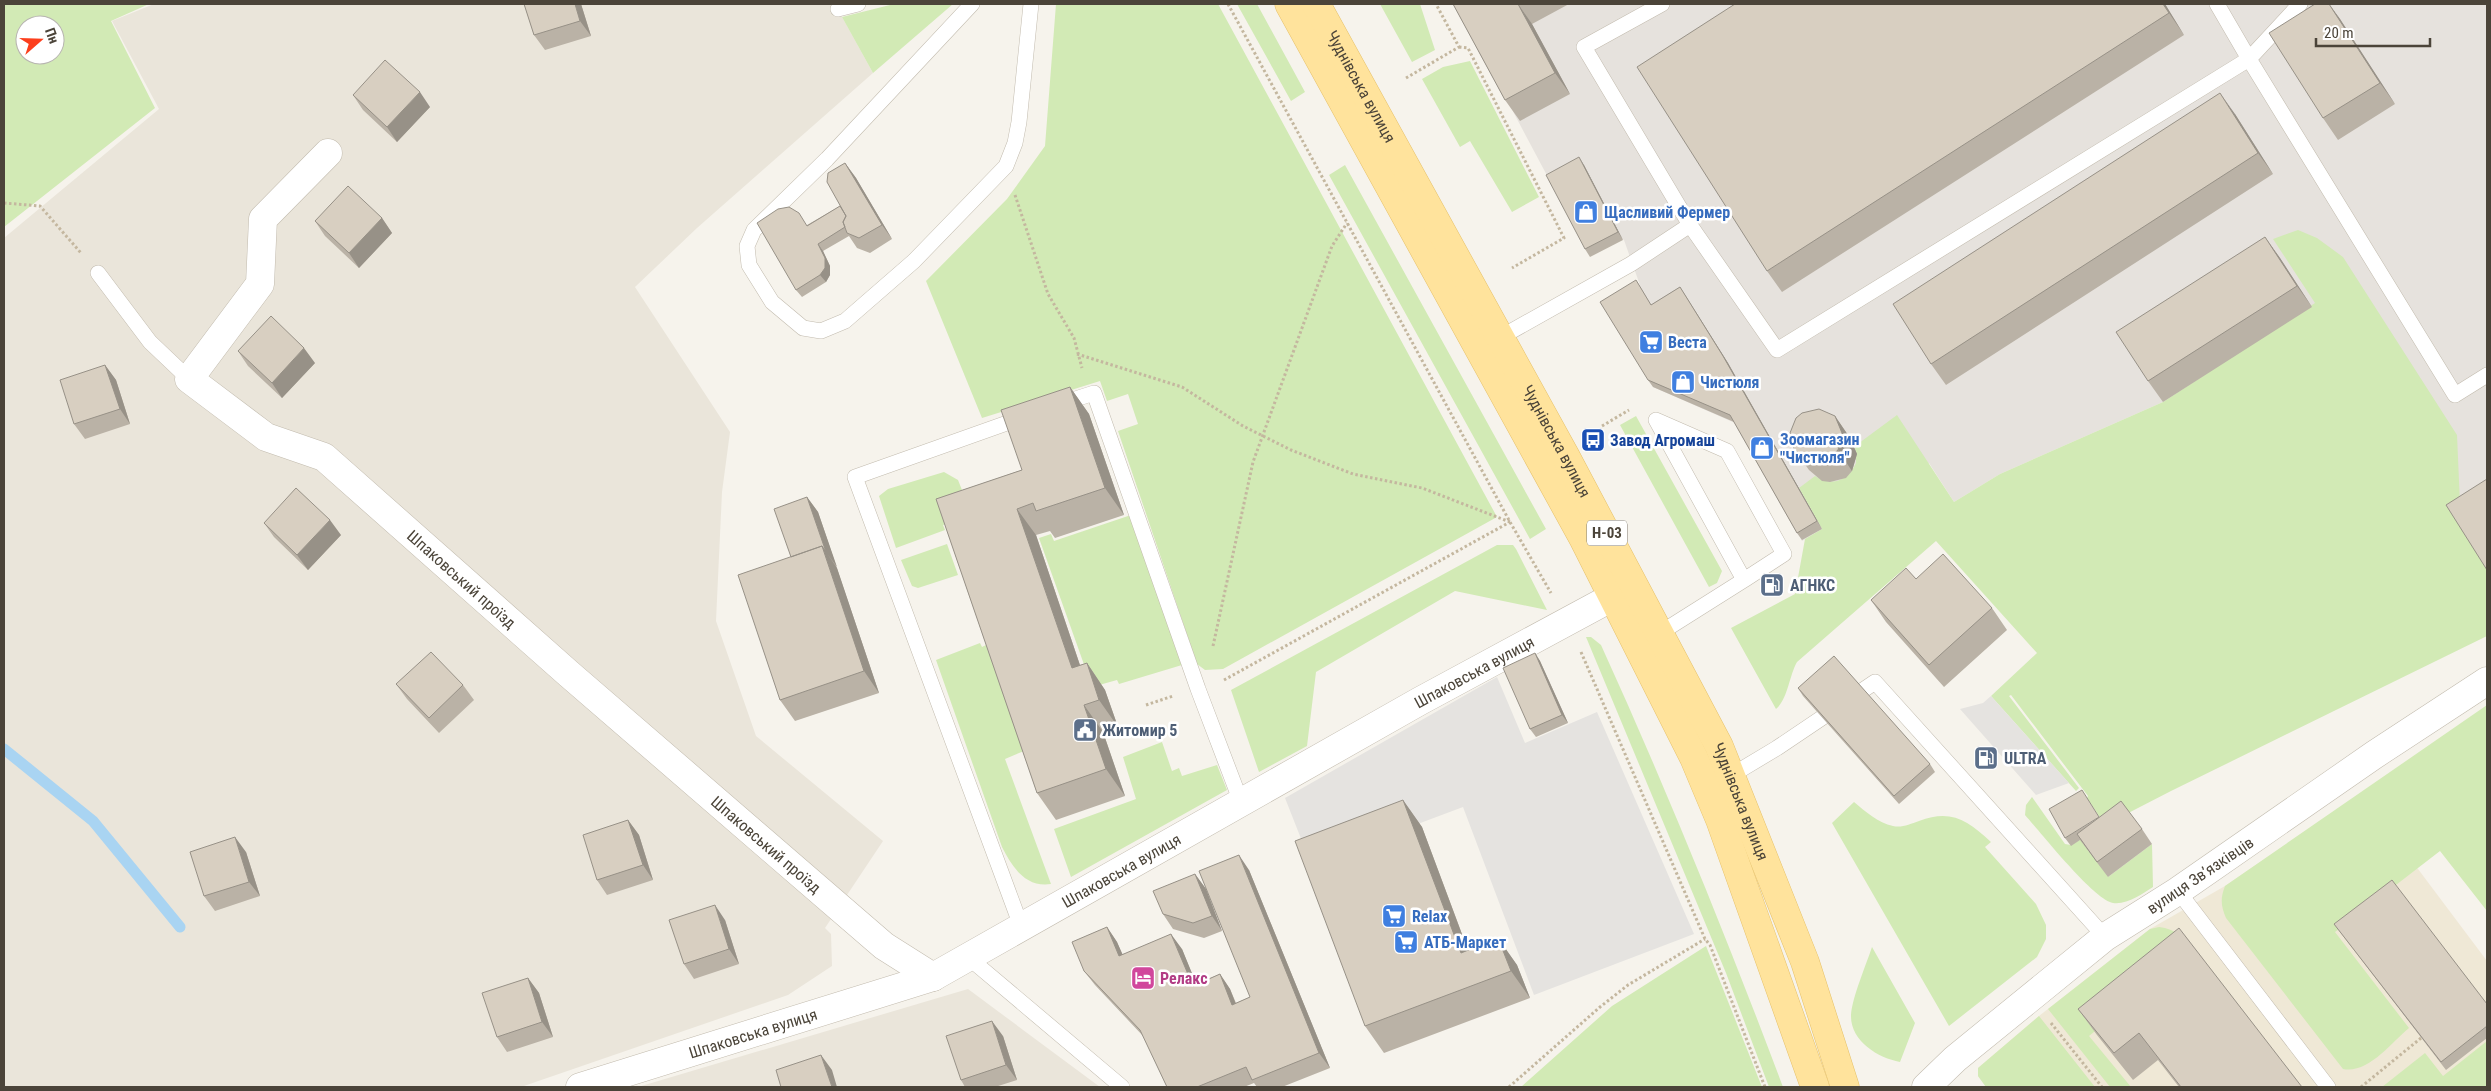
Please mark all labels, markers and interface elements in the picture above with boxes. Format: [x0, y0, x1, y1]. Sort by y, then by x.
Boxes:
north arrow [15, 15, 65, 65]
scale bar [2316, 15, 2430, 47]
text: 20 m [2324, 24, 2354, 42]
text: Пн [42, 25, 62, 46]
street label: Чуднівська вулиця [1322, 27, 1400, 146]
shop icon: Щасливий Фермер [1573, 199, 1599, 225]
place label: Щасливий Фермер [1604, 203, 1730, 222]
supermarket icon: Веста [1638, 329, 1664, 355]
place label: Веста [1668, 333, 1707, 352]
shop icon: Чистюля [1670, 369, 1696, 395]
place label: Чистюля [1700, 373, 1759, 392]
street label: Чуднівська вулиця [1518, 382, 1595, 501]
bus stop icon: Завод Агромаш [1580, 427, 1606, 453]
place label: Зоомагазин "Чистюля" [1780, 430, 1859, 467]
place label: Завод Агромаш [1610, 431, 1715, 450]
shop icon: Зоомагазин "Чистюля" [1749, 435, 1775, 461]
road number: Н-03 [1587, 520, 1627, 546]
street label: Шпаковський проїзд [403, 526, 520, 633]
fuel station icon: АГНКС [1759, 572, 1785, 598]
place label: АГНКС [1790, 576, 1835, 595]
street label: Шпаковська вулиця [1411, 632, 1538, 712]
public building icon: Житомир 5 [1072, 717, 1098, 743]
place label: Житомир 5 [1102, 721, 1177, 740]
street label: Чуднівська вулиця [1709, 740, 1773, 863]
fuel station icon: ULTRA [1973, 745, 1999, 771]
place label: ULTRA [2004, 749, 2047, 768]
street label: Шпаковський проїзд [707, 792, 825, 898]
street label: Шпаковська вулиця [1059, 830, 1184, 912]
street label: вулиця Звʼязківців [2143, 833, 2257, 918]
supermarket icon: Relax [1381, 903, 1407, 929]
place label: Relax [1412, 907, 1448, 926]
supermarket icon: АТБ-Маркет [1393, 929, 1419, 955]
place label: АТБ-Маркет [1424, 933, 1506, 952]
hotel icon: Релакс [1130, 965, 1156, 991]
place label: Релакс [1160, 969, 1208, 988]
street label: Шпаковська вулиця [686, 1005, 819, 1063]

